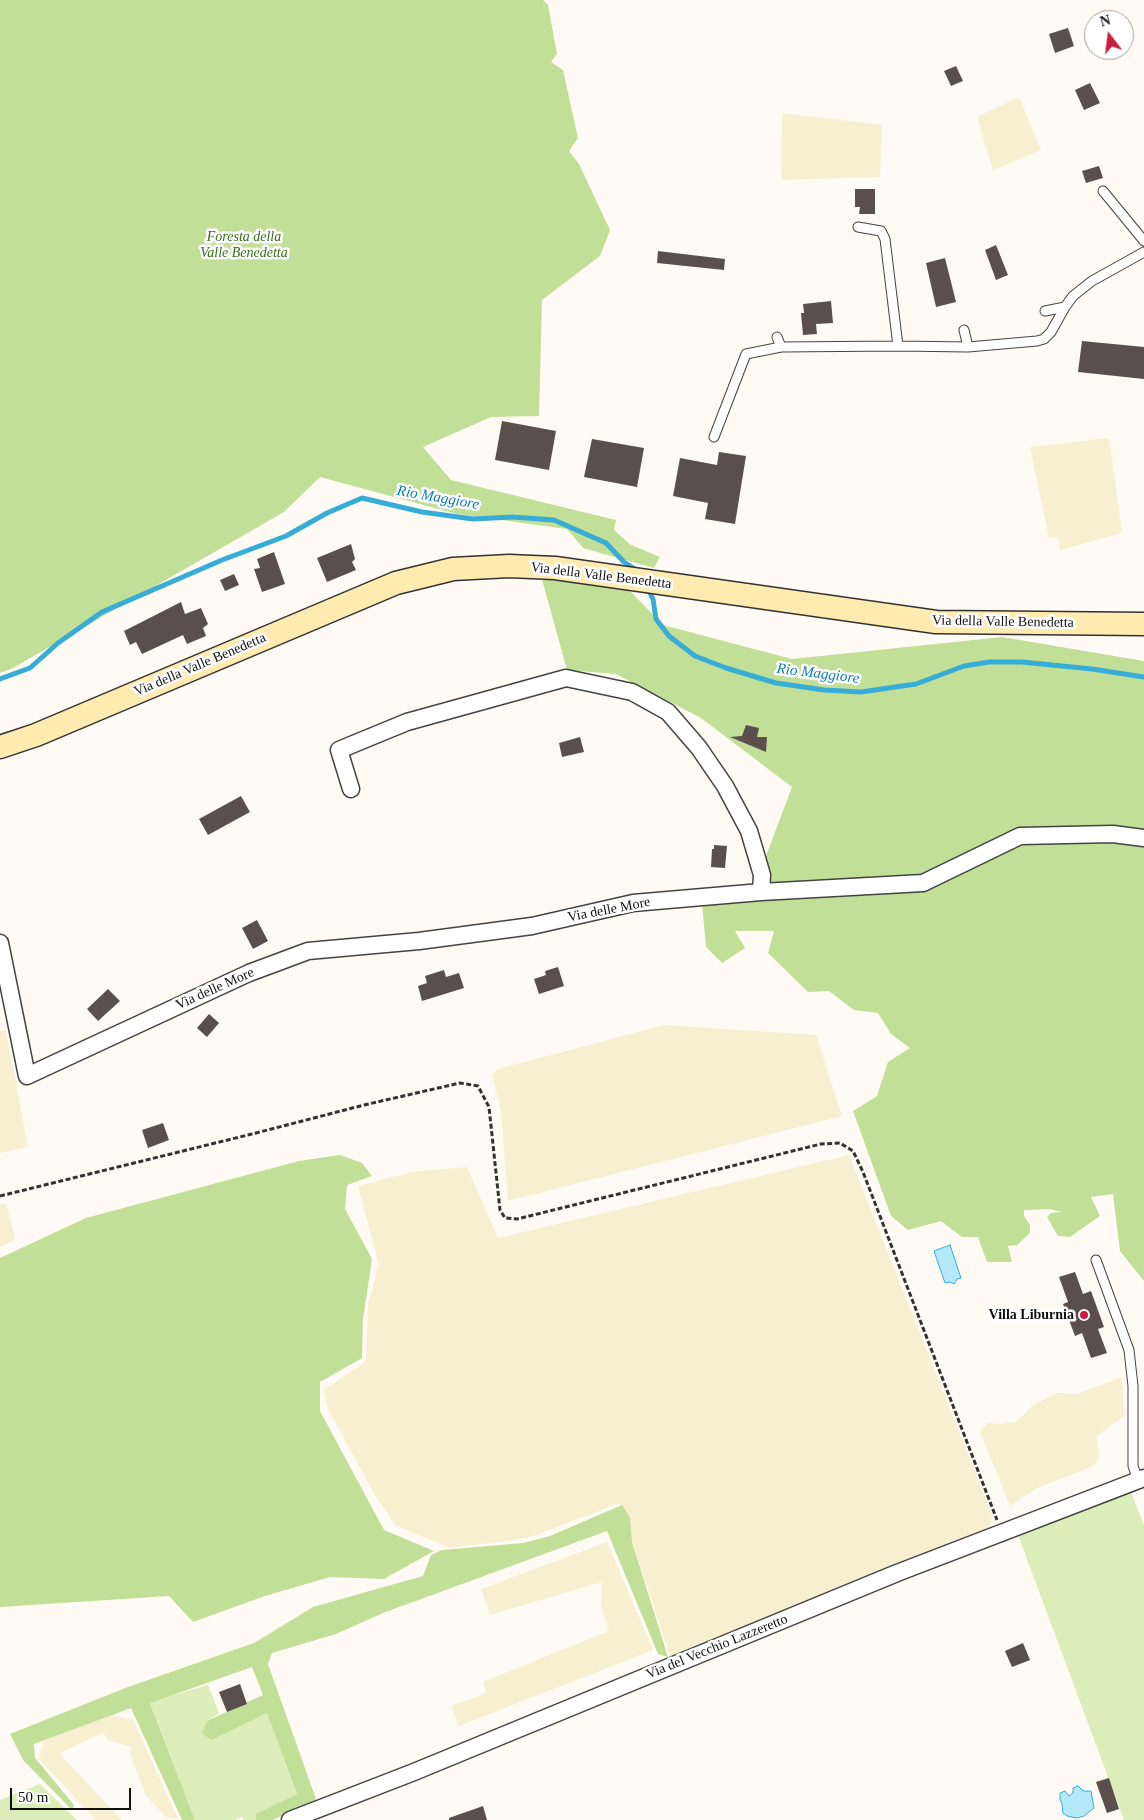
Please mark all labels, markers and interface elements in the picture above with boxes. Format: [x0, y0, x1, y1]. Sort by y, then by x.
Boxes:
north arrow [1084, 10, 1134, 60]
text: N [1098, 12, 1112, 30]
park label: Foresta della Valle Benedetta [200, 229, 288, 262]
water label: Rio Maggiore [395, 482, 481, 514]
street label: Via della Valle Benedetta [530, 559, 672, 593]
street label: Via della Valle Benedetta [932, 612, 1074, 632]
street label: Via della Valle Benedetta [131, 630, 269, 700]
water label: Rio Maggiore [776, 660, 860, 688]
street label: Via delle More [566, 894, 652, 926]
street label: Via delle More [173, 964, 257, 1014]
place label: Villa Liburnia [989, 1307, 1074, 1323]
marker: Villa Liburnia [1078, 1309, 1090, 1321]
street label: Via del Vecchio Lazzeretto [644, 1611, 790, 1683]
scale bar [12, 1778, 134, 1810]
text: 50 m [18, 1789, 48, 1805]

